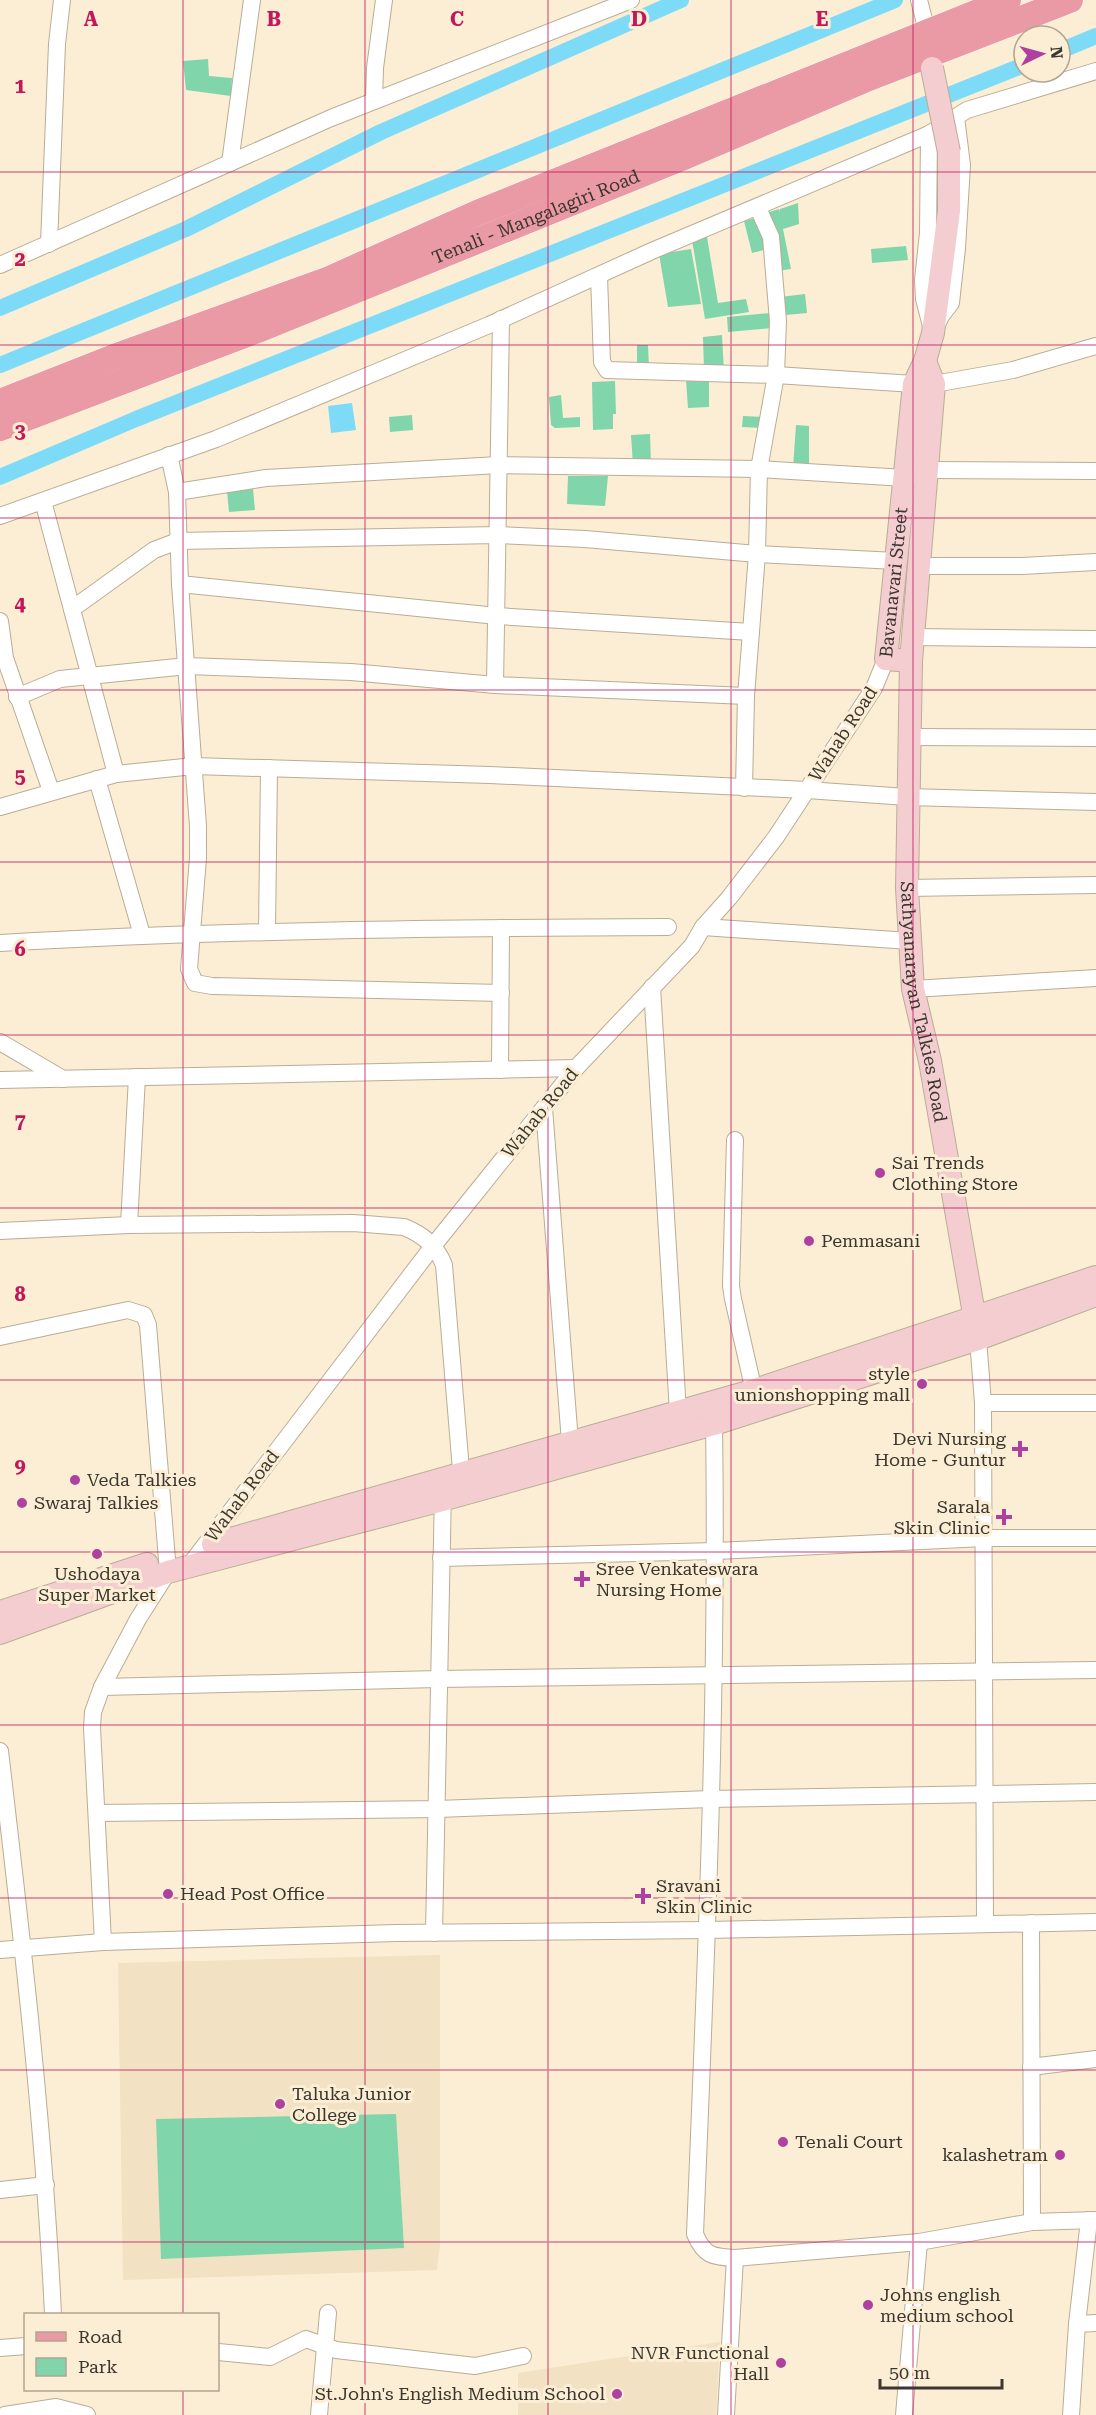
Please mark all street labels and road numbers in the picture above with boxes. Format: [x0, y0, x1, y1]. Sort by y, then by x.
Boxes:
street label: Tenali - Mangalagiri Road [429, 165, 643, 268]
street label: Bavanavari Street [875, 506, 911, 659]
street label: Wahab Road [804, 682, 881, 785]
street label: Sathyanarayan Talkies Road [897, 881, 952, 1124]
street label: Wahab Road [497, 1063, 582, 1162]
street label: Wahab Road [200, 1445, 283, 1546]

